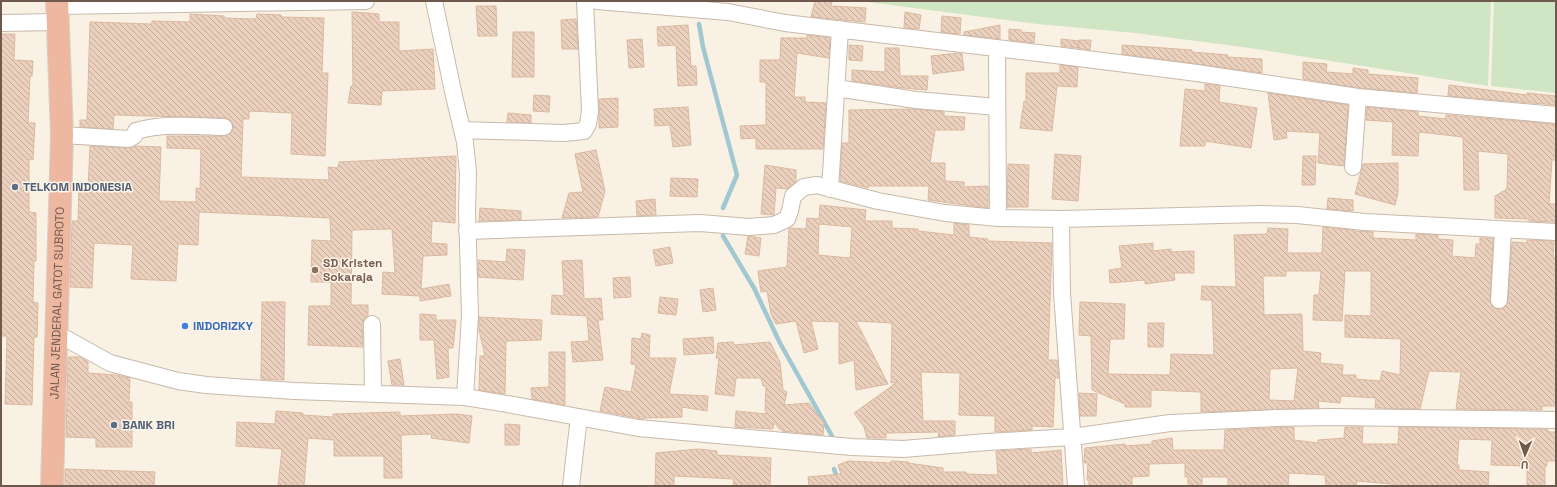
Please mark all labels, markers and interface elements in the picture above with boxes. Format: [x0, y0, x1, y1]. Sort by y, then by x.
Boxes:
place label: TELKOM INDONESIA [23, 179, 133, 195]
marker: TELKOM INDONESIA [10, 182, 20, 192]
street label: JALAN JENDERAL GATOT SUBROTO [46, 207, 68, 400]
place label: SD Kristen Sokaraja [323, 255, 382, 285]
marker: SD Kristen Sokaraja [310, 265, 320, 275]
place label: INDORIZKY [193, 318, 253, 334]
marker: INDORIZKY [180, 321, 190, 331]
place label: BANK BRI [122, 417, 175, 433]
marker: BANK BRI [109, 420, 119, 430]
north arrow [1505, 435, 1545, 475]
text: U [1521, 458, 1529, 472]

